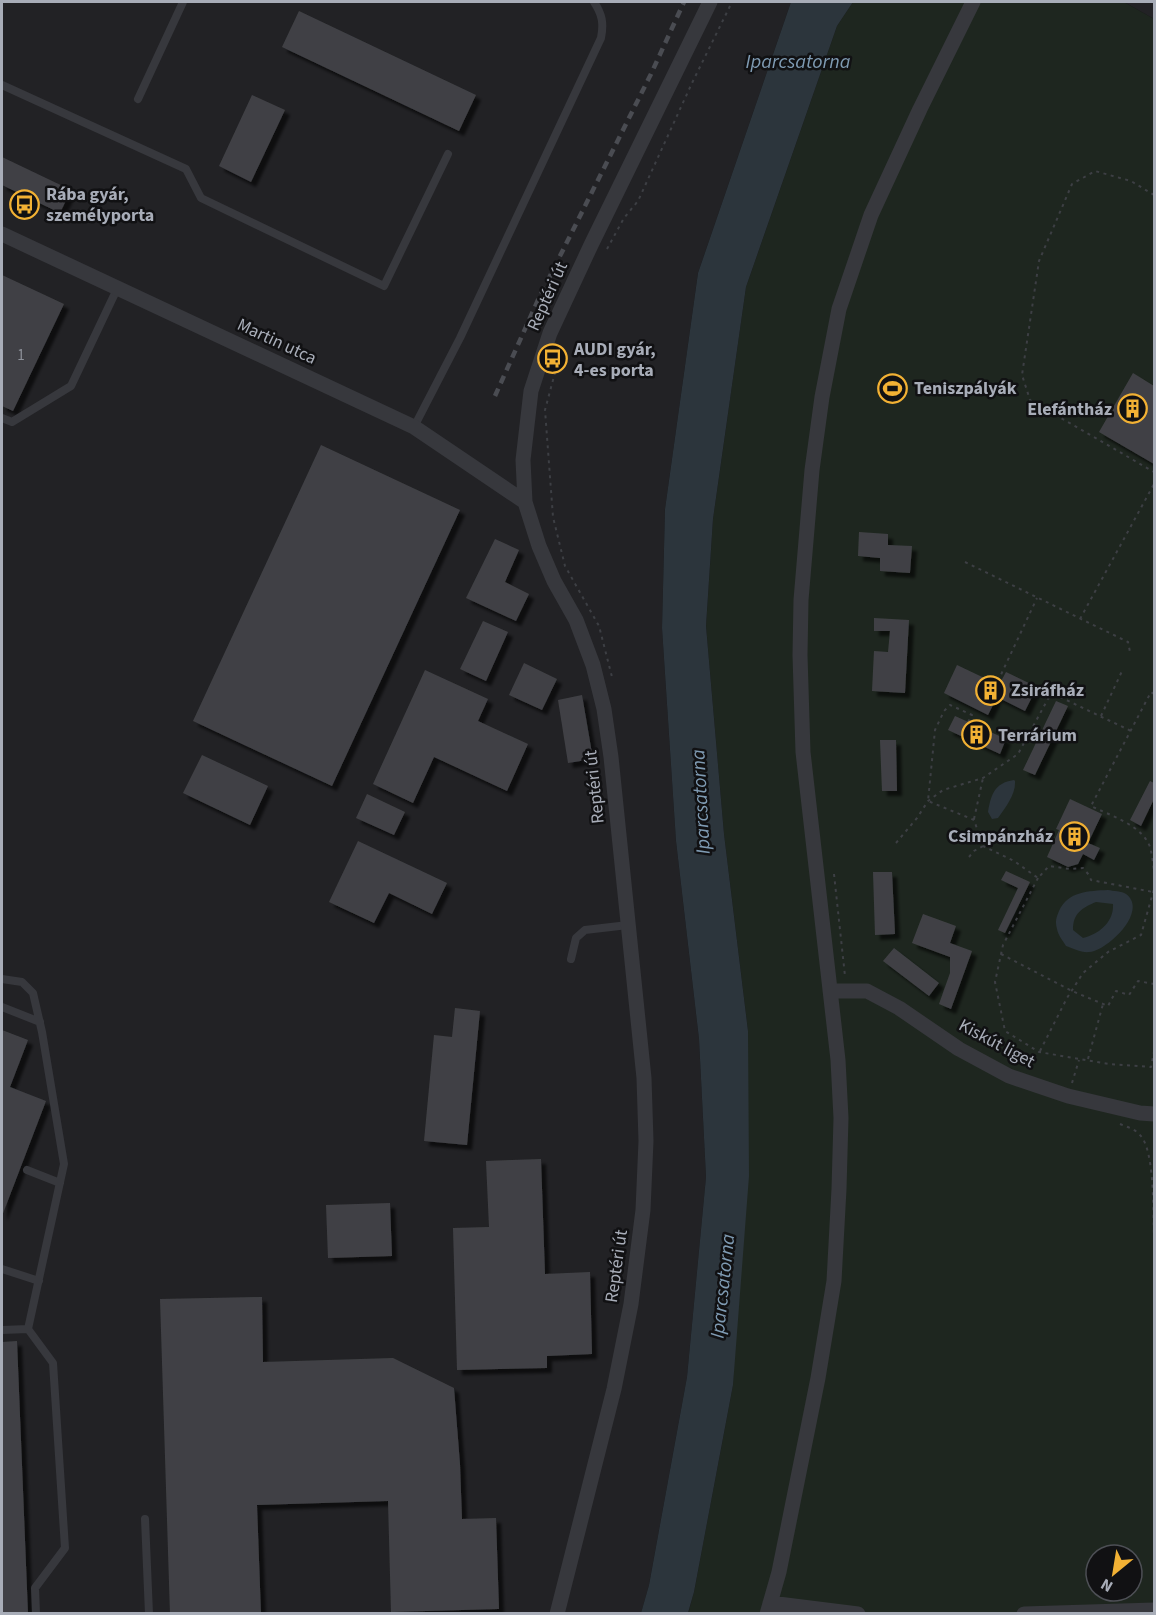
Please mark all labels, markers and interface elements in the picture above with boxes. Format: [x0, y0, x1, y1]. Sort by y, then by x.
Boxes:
water label: Iparcsatorna [745, 48, 851, 76]
place label: Rába gyár, személyporta [46, 182, 154, 228]
bus stop icon: Rába gyár, személyporta [9, 188, 41, 220]
street label: Reptéri út [521, 258, 574, 335]
street label: Martin utca [233, 312, 321, 371]
place label: AUDI gyár, 4-es porta [573, 337, 656, 383]
bus stop icon: AUDI gyár, 4-es porta [537, 343, 569, 375]
house number: 1 [17, 345, 25, 366]
sports icon: Teniszpályák [877, 372, 909, 404]
place label: Teniszpályák [914, 376, 1017, 401]
building icon: Elefántház [1117, 393, 1149, 425]
place label: Elefántház [1027, 397, 1112, 422]
building icon: Zsiráfház [974, 674, 1006, 706]
place label: Zsiráfház [1011, 678, 1084, 703]
building icon: Terrárium [961, 719, 993, 751]
place label: Terrárium [998, 723, 1077, 748]
water label: Iparcsatorna [684, 748, 718, 855]
street label: Reptéri út [578, 749, 611, 825]
building icon: Csimpánzház [1058, 820, 1090, 852]
place label: Csimpánzház [948, 824, 1053, 849]
street label: Kiskút liget [954, 1013, 1039, 1074]
street label: Reptéri út [599, 1228, 634, 1304]
water label: Iparcsatorna [704, 1232, 742, 1340]
north arrow [1084, 1543, 1144, 1603]
text: N [1097, 1573, 1117, 1597]

